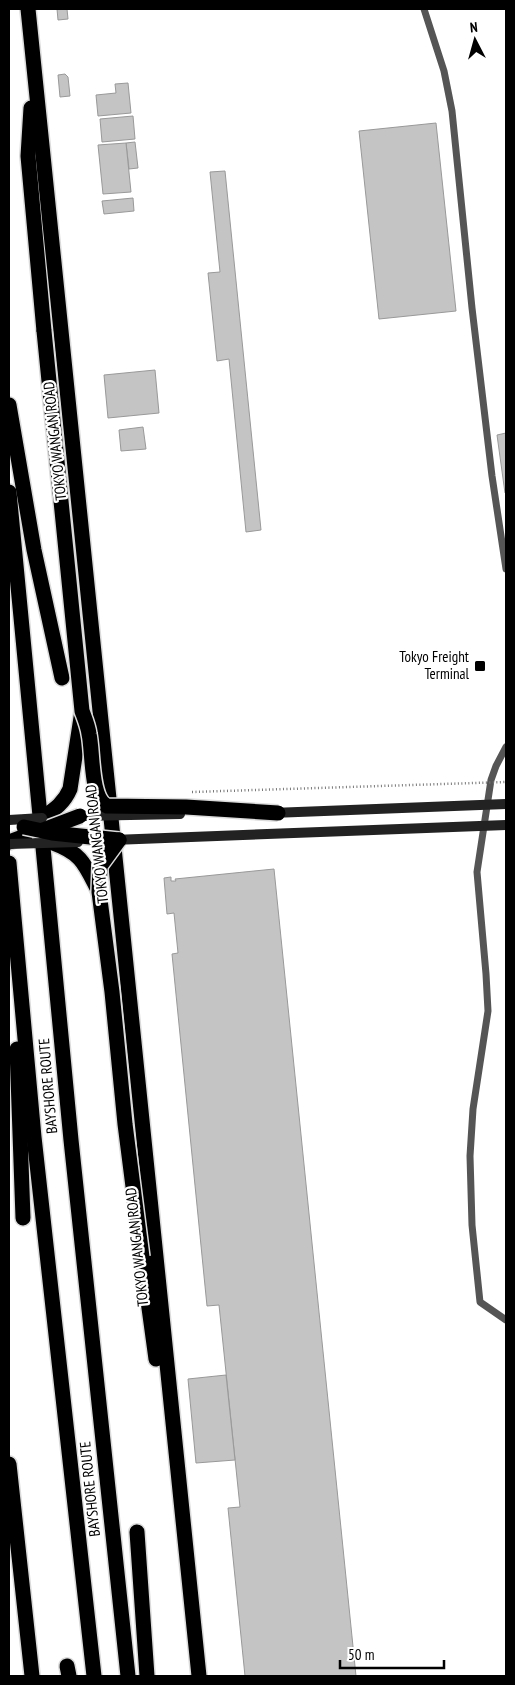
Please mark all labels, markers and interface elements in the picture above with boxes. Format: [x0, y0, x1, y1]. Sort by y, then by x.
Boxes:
north arrow [450, 15, 500, 65]
text: N [469, 18, 478, 36]
street label: TOKYO WANGAN ROAD [39, 381, 70, 501]
place label: Tokyo Freight Terminal [399, 647, 469, 683]
marker: Tokyo Freight Terminal [473, 659, 487, 673]
street label: TOKYO WANGAN ROAD [81, 784, 112, 904]
street label: BAYSHORE ROUTE [34, 1038, 61, 1134]
street label: TOKYO WANGAN ROAD [121, 1187, 152, 1307]
street label: BAYSHORE ROUTE [75, 1441, 104, 1538]
scale bar [340, 1638, 444, 1670]
text: 50 m [348, 1645, 374, 1664]

